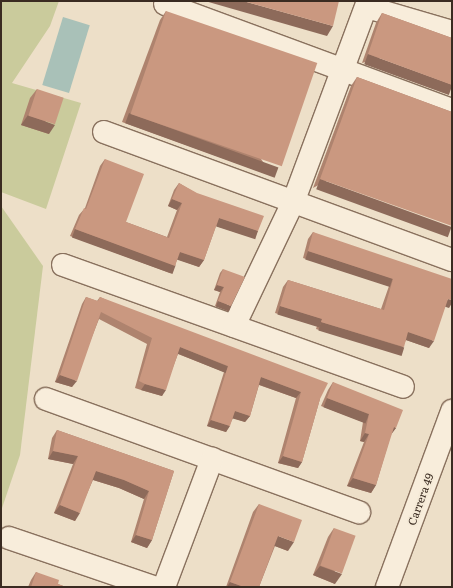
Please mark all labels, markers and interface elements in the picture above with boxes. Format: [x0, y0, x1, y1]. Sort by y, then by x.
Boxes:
street label: Carrera 49 [404, 471, 436, 527]

